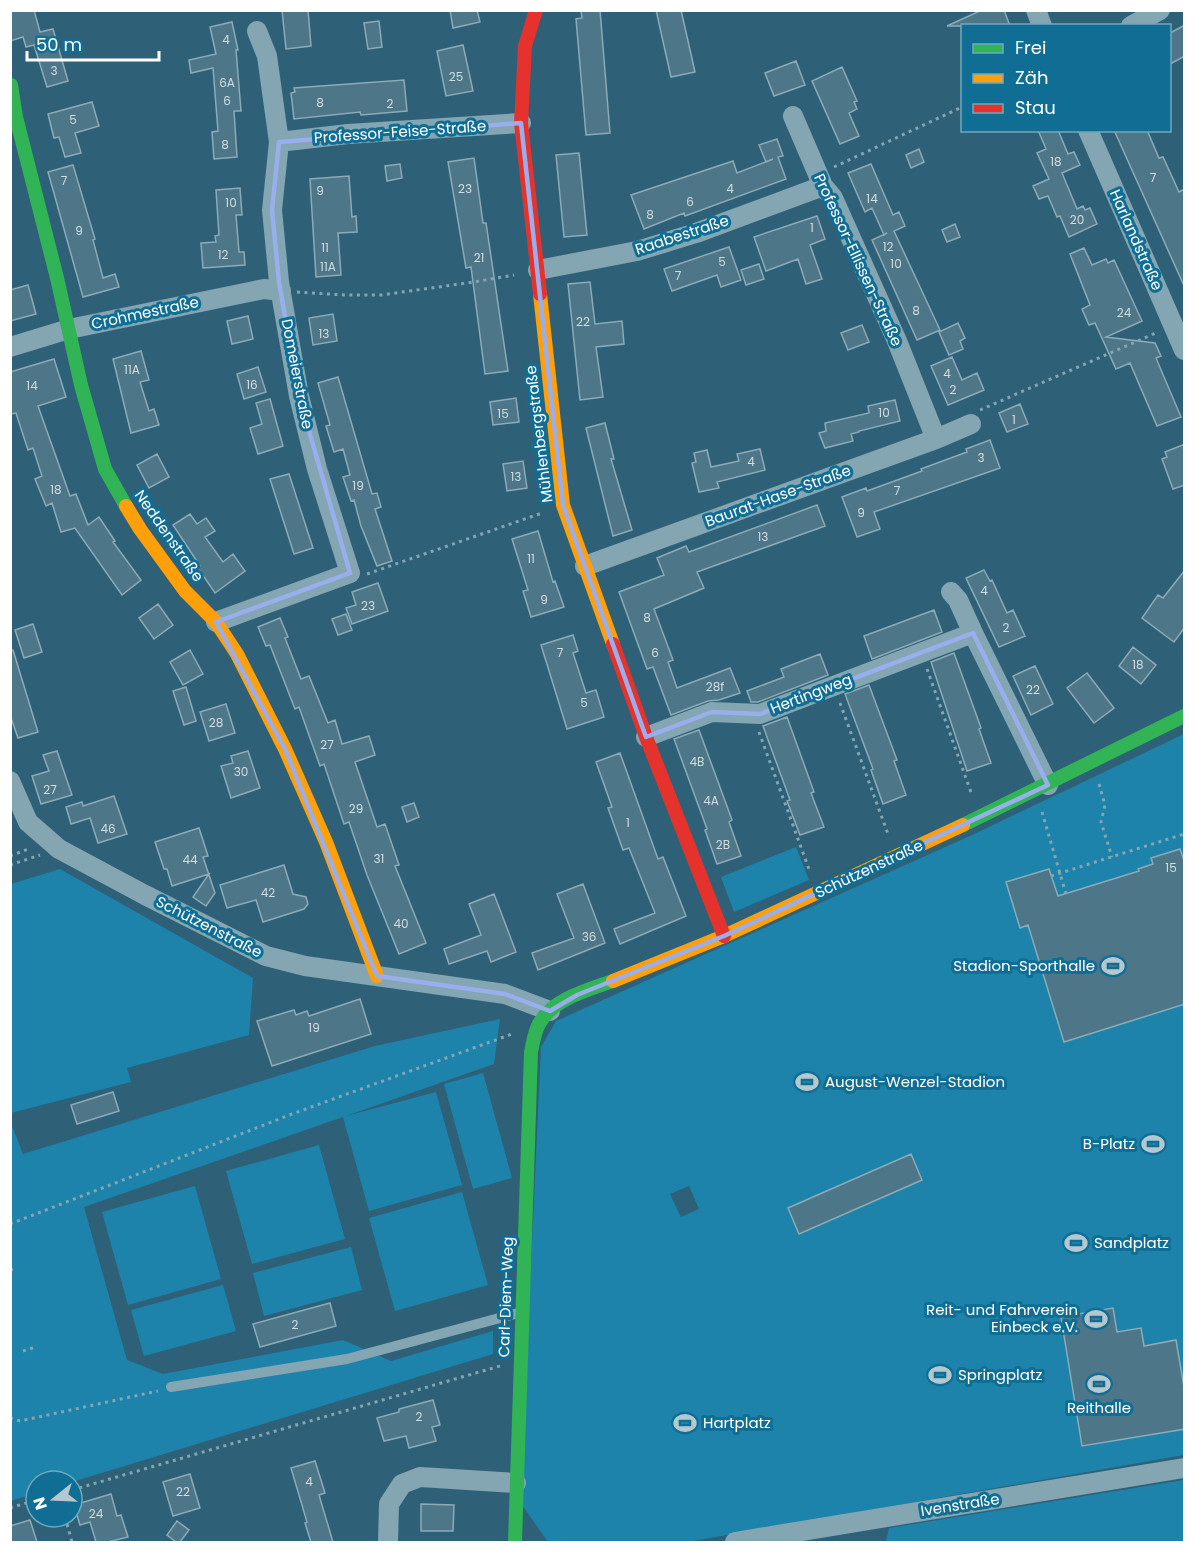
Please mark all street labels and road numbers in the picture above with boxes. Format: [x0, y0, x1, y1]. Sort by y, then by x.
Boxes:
street label: Professor-Feise-Straße [313, 115, 487, 148]
street label: Professor-Ellissen-Straße [809, 170, 908, 350]
street label: Harlandstraße [1105, 186, 1168, 294]
street label: Raabestraße [632, 209, 731, 260]
street label: Crohmestraße [89, 291, 201, 334]
street label: Domeierstraße [276, 317, 318, 431]
street label: Mühlenbergstraße [520, 364, 557, 504]
street label: Baurat-Hase-Straße [702, 459, 854, 532]
street label: Neddenstraße [130, 486, 209, 586]
street label: Hertingweg [767, 668, 855, 719]
street label: Schützenstraße [811, 834, 926, 903]
street label: Schützenstraße [152, 891, 266, 962]
street label: Carl-Diem-Weg [493, 1236, 518, 1358]
street label: Ivenstraße [919, 1488, 1001, 1521]

